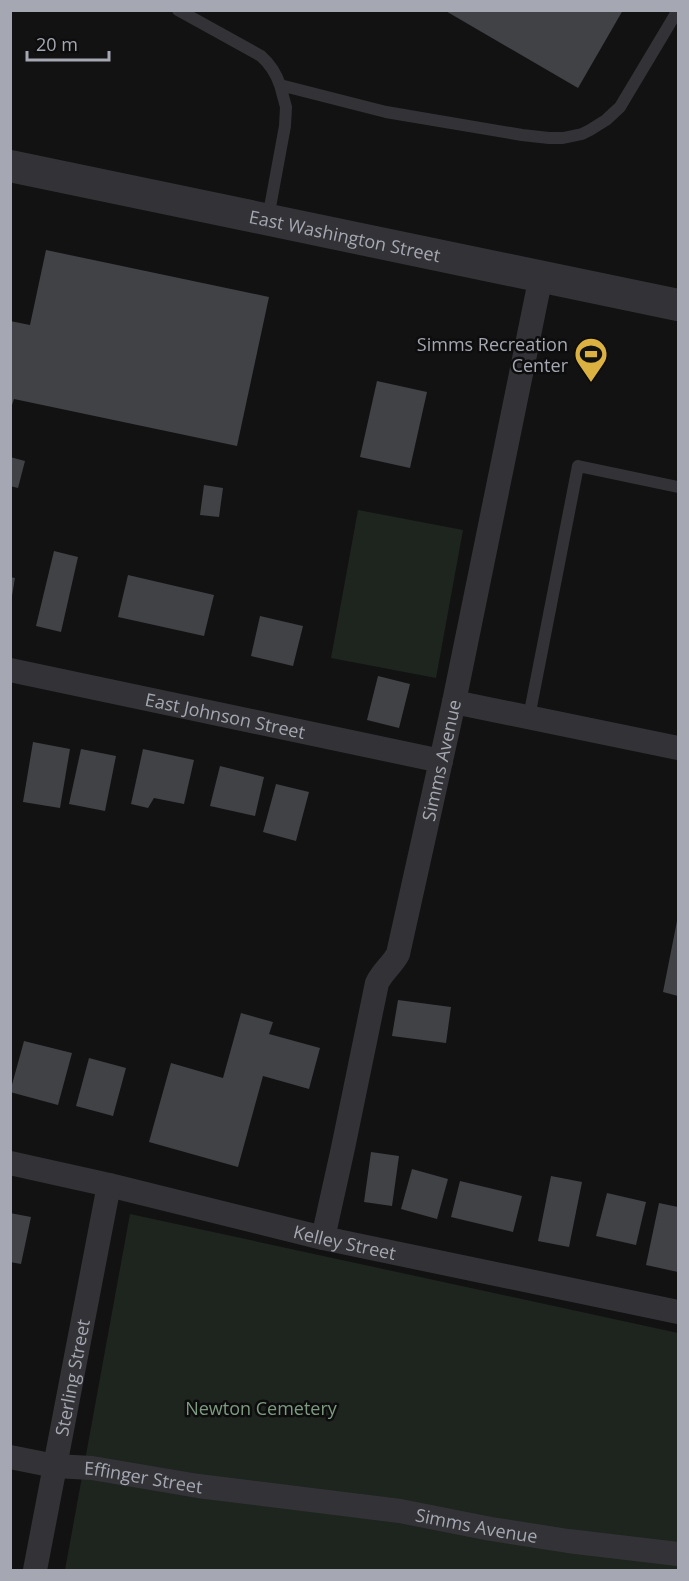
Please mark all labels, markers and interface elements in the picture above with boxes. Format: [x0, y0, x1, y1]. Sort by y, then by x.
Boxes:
scale bar [27, 24, 110, 62]
text: 20 m [36, 32, 78, 56]
street label: East Washington Street [247, 204, 443, 267]
place label: Simms Recreation Center [417, 332, 569, 377]
sports icon: Simms Recreation Center [573, 336, 609, 383]
street label: East Johnson Street [143, 687, 307, 744]
street label: Simms Avenue [416, 697, 466, 823]
street label: Kelley Street [291, 1219, 398, 1265]
street label: Sterling Street [49, 1317, 95, 1438]
park label: Newton Cemetery [185, 1396, 338, 1420]
street label: Effinger Street [83, 1456, 204, 1498]
street label: Simms Avenue [413, 1502, 539, 1548]

